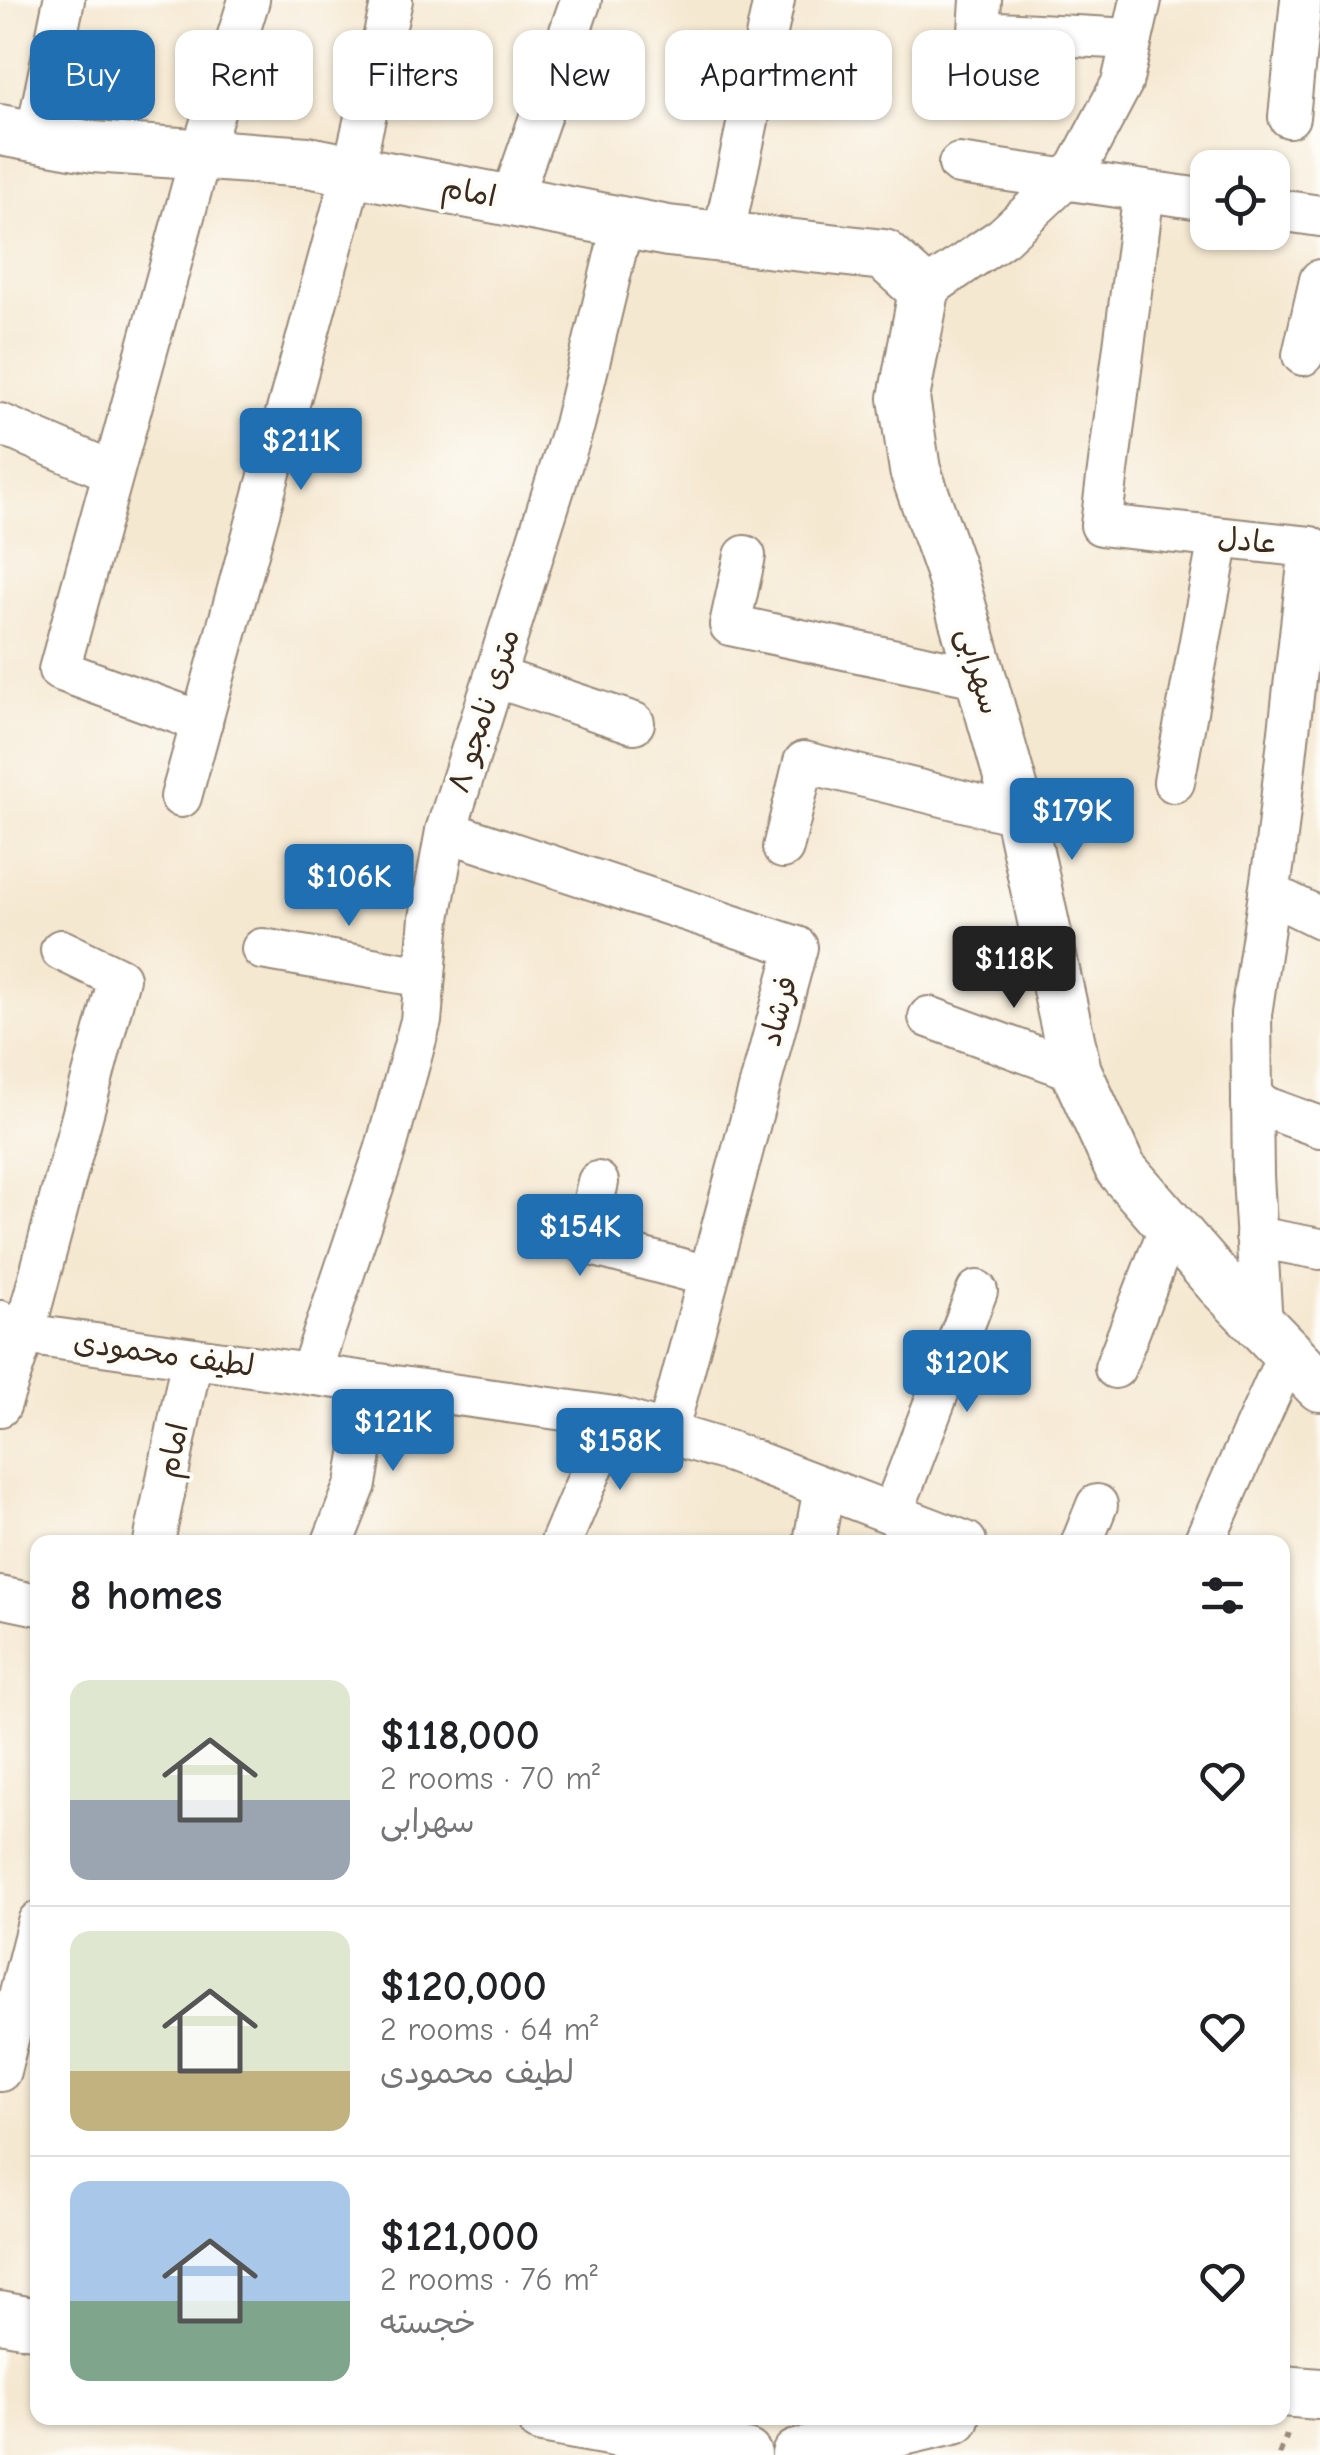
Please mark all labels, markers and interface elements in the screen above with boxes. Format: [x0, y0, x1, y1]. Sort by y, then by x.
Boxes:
chip: Buy [30, 30, 155, 120]
chip: Rent [175, 30, 313, 120]
chip: Filters [333, 30, 493, 120]
chip: New [513, 30, 645, 120]
chip: Apartment [665, 30, 892, 120]
chip: House [912, 30, 1075, 120]
map controls [1190, 150, 1290, 250]
button: locate [1190, 150, 1290, 250]
street label: امام [438, 170, 499, 218]
pin: $211K [231, 408, 371, 493]
text: $211K [262, 422, 340, 459]
street label: عادل [1216, 520, 1280, 562]
street label: سهرابی [949, 623, 1008, 719]
street label: ۸ متری نامجو [441, 625, 527, 797]
pin: $179K [1002, 778, 1142, 863]
text: $179K [1032, 792, 1112, 829]
pin: $106K [279, 844, 419, 929]
text: $106K [307, 858, 391, 895]
pin: $118K [944, 926, 1084, 1011]
text: $118K [975, 940, 1053, 977]
street label: فرشاد [753, 972, 805, 1050]
pin: $154K [510, 1194, 650, 1279]
text: $154K [539, 1208, 621, 1245]
street label: لطیف محمودی [71, 1324, 257, 1384]
pin: $120K [897, 1330, 1037, 1415]
text: $120K [925, 1344, 1009, 1381]
pin: $121K [323, 1389, 463, 1474]
text: $121K [354, 1403, 432, 1440]
pin: $158K [550, 1408, 690, 1493]
street label: امام [150, 1419, 200, 1481]
text: $158K [578, 1422, 662, 1459]
icon: filters [1195, 1568, 1250, 1623]
text: 8 homes [70, 1571, 222, 1620]
text: $118,000 [380, 1711, 540, 1760]
icon: home [150, 1720, 270, 1840]
icon: heart [1195, 1753, 1250, 1808]
text: 2 rooms · 70 m² [380, 1760, 600, 1797]
text: سهرابی [380, 1803, 475, 1840]
text: $120,000 [380, 1962, 547, 2011]
icon: home [150, 1971, 270, 2091]
icon: heart [1195, 2004, 1250, 2059]
text: 2 rooms · 64 m² [380, 2011, 598, 2048]
text: لطیف محمودی [380, 2054, 574, 2091]
text: $121,000 [380, 2212, 539, 2261]
icon: home [150, 2221, 270, 2341]
icon: heart [1195, 2254, 1250, 2309]
text: 2 rooms · 76 m² [380, 2261, 598, 2298]
text: خجسته [380, 2304, 476, 2341]

